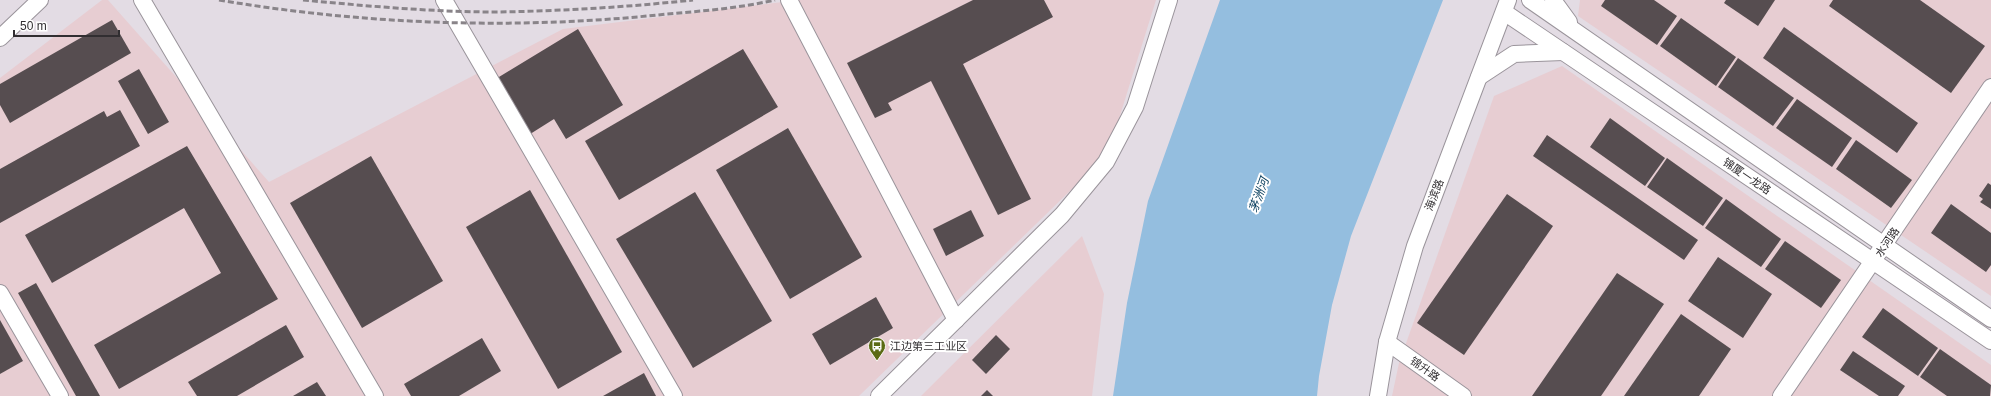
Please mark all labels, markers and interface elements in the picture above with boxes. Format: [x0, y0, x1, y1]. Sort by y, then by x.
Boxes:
scale bar [14, 12, 119, 38]
text: 50 m [20, 19, 47, 33]
street label: 锦厦一龙路 [1721, 156, 1773, 196]
water label: 茅洲河 [1246, 174, 1272, 214]
street label: 海滨路 [1422, 177, 1446, 213]
street label: 水河路 [1873, 225, 1901, 259]
bus stop icon: 江边第三工业区 [867, 336, 887, 361]
place label: 江边第三工业区 [890, 340, 967, 352]
street label: 锦升路 [1408, 355, 1442, 383]

